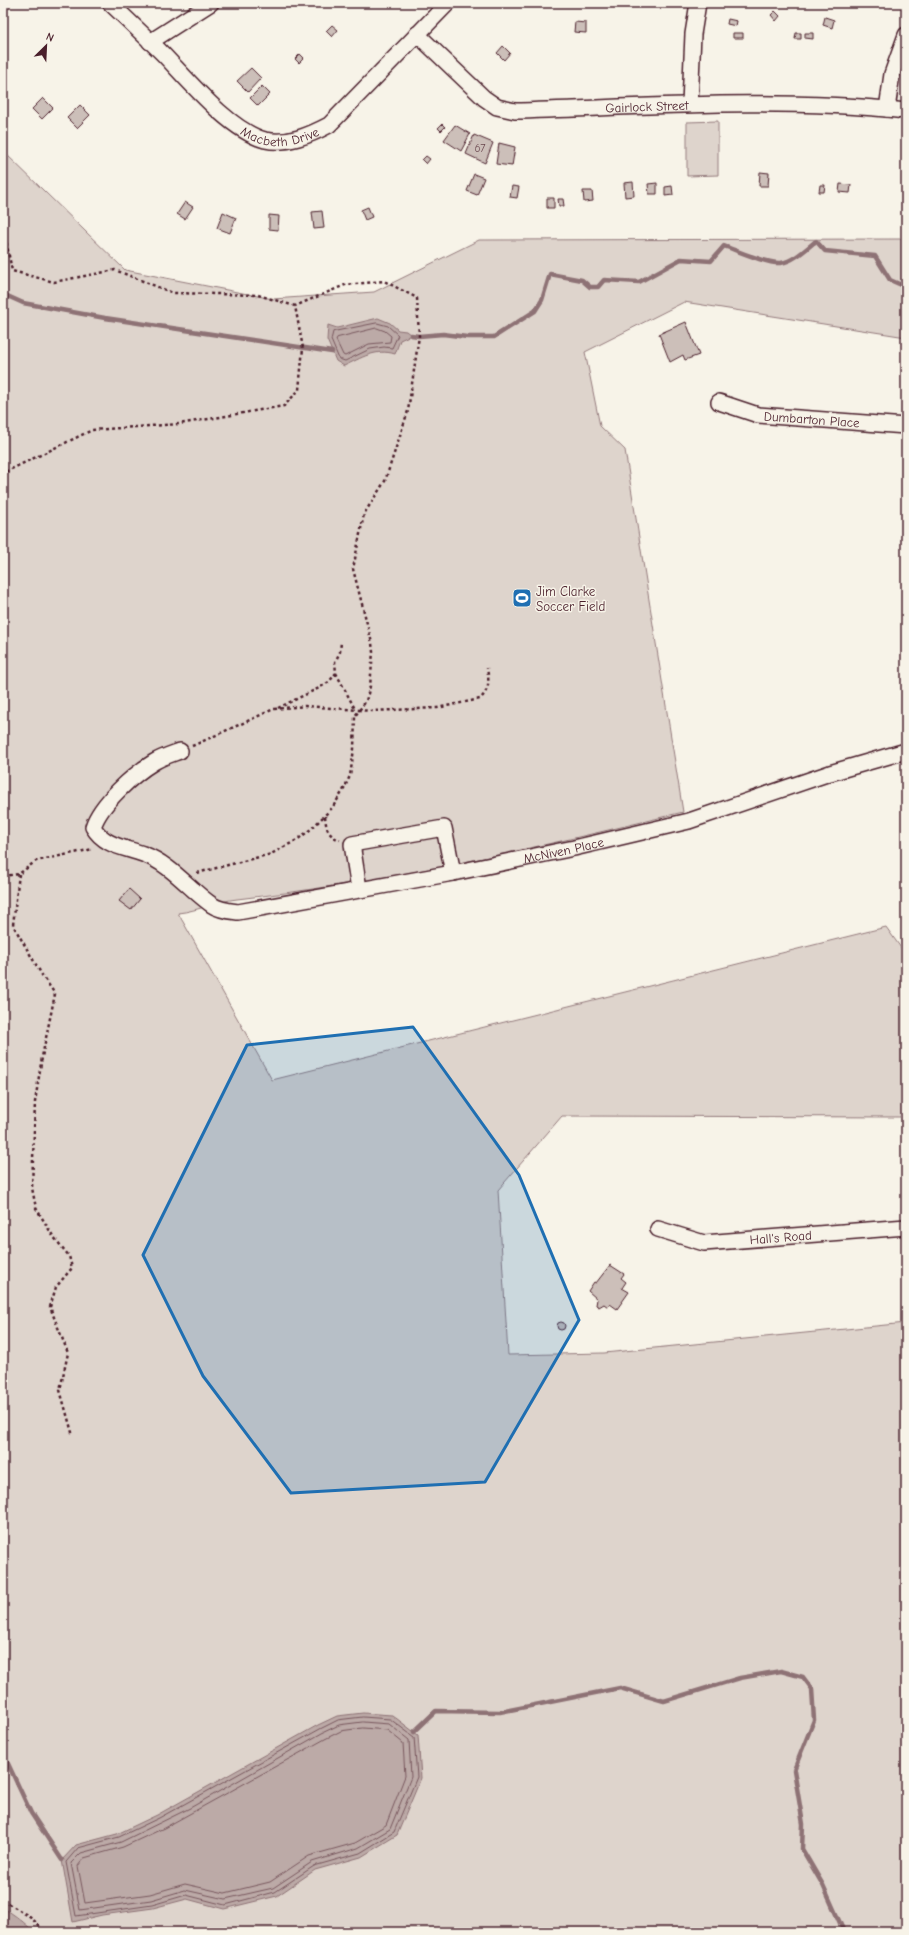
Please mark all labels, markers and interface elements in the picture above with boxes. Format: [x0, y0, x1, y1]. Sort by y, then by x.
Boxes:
north arrow [26, 26, 66, 66]
text: N [44, 30, 56, 45]
street label: Gairlock Street [605, 97, 690, 115]
street label: Macbeth Drive [238, 123, 322, 149]
house number: 67 [474, 142, 486, 155]
street label: Dumbarton Place [763, 408, 861, 430]
place label: Jim Clarke Soccer Field [536, 584, 605, 614]
sports icon: Jim Clarke Soccer Field [511, 587, 533, 609]
street label: McNiven Place [522, 834, 606, 866]
street label: Hall's Road [749, 1227, 812, 1247]

